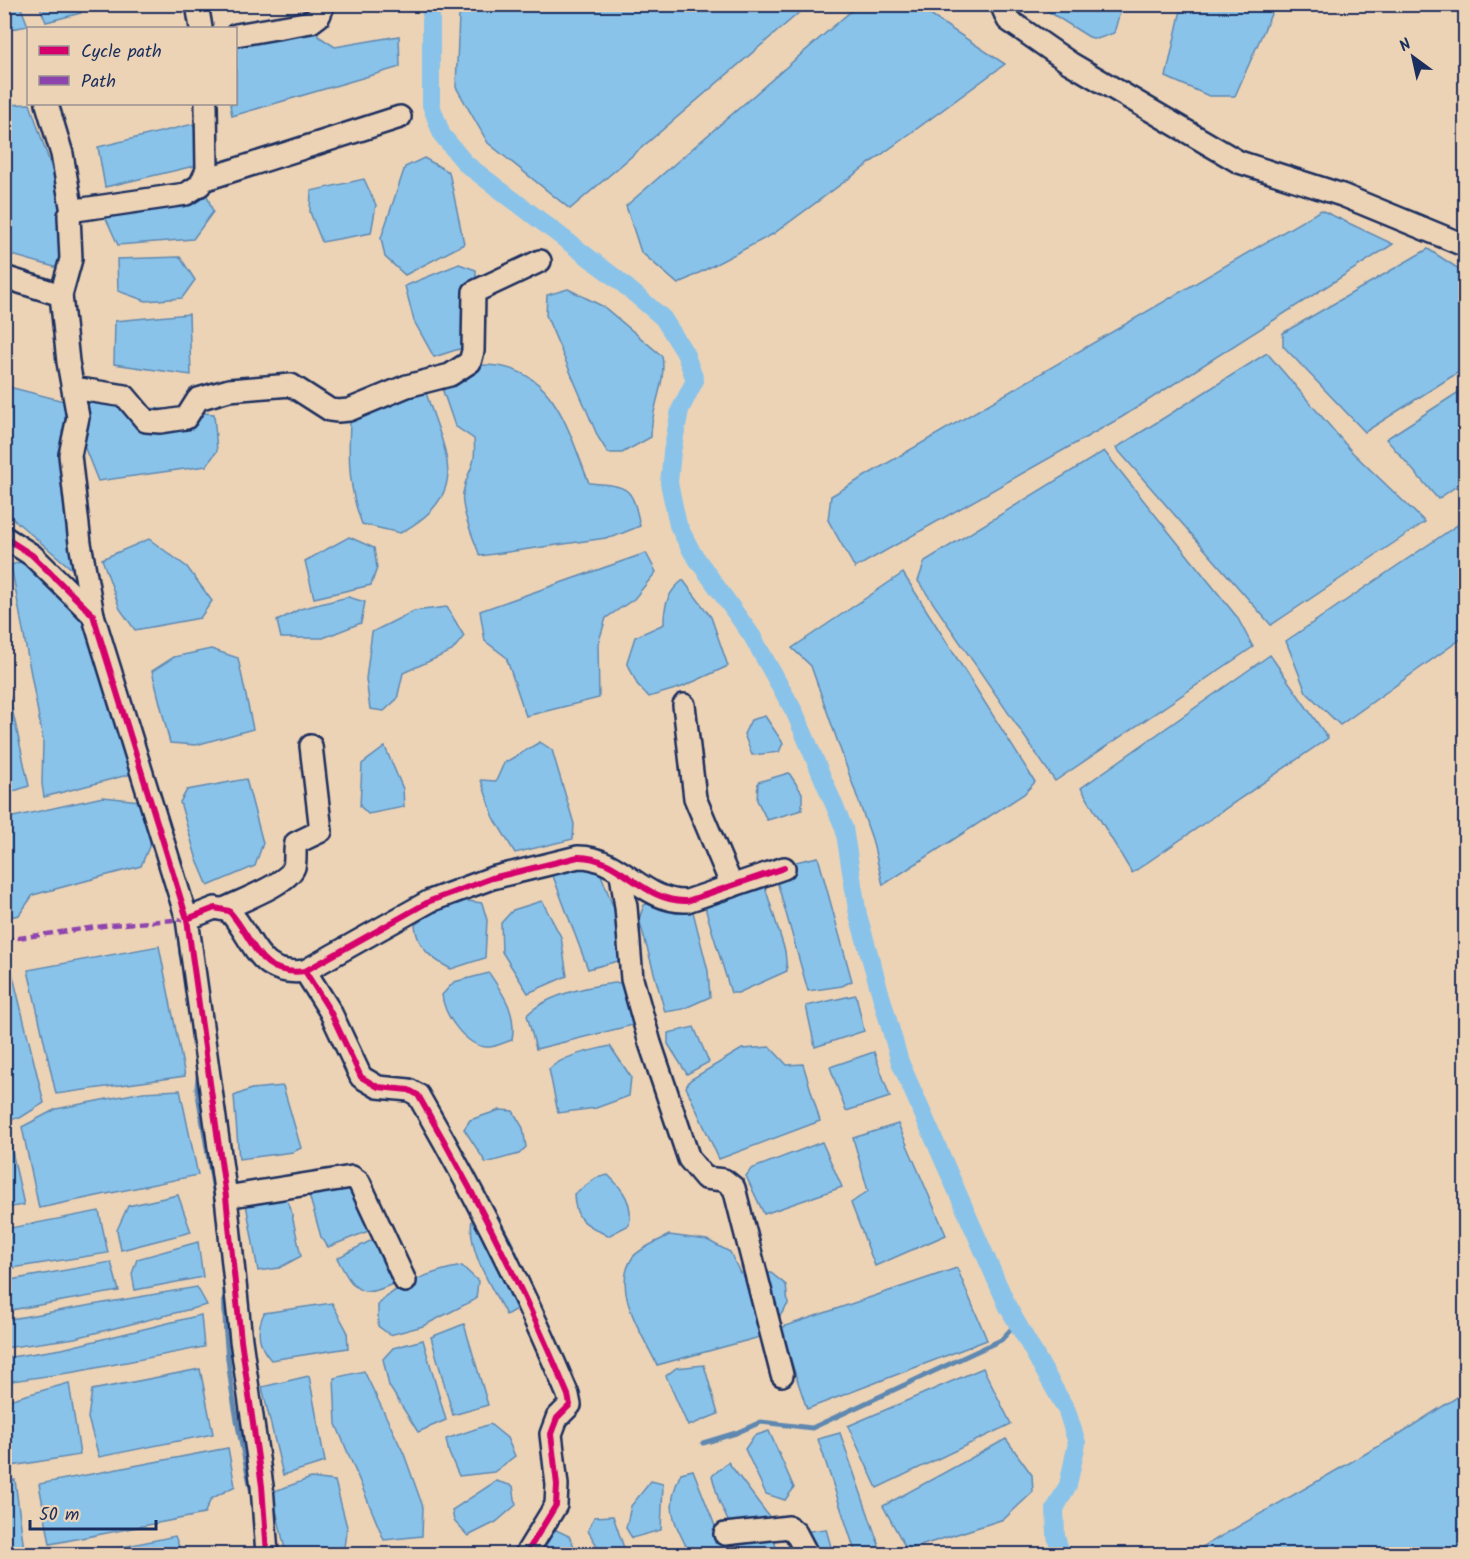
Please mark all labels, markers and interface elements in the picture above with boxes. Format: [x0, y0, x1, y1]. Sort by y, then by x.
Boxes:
legend [27, 27, 237, 105]
north arrow [1383, 27, 1443, 87]
text: N [1395, 32, 1417, 59]
text: Cycle path [81, 38, 162, 67]
text: Path [81, 68, 116, 97]
scale bar [30, 1493, 156, 1531]
text: 50 m [39, 1501, 79, 1530]

